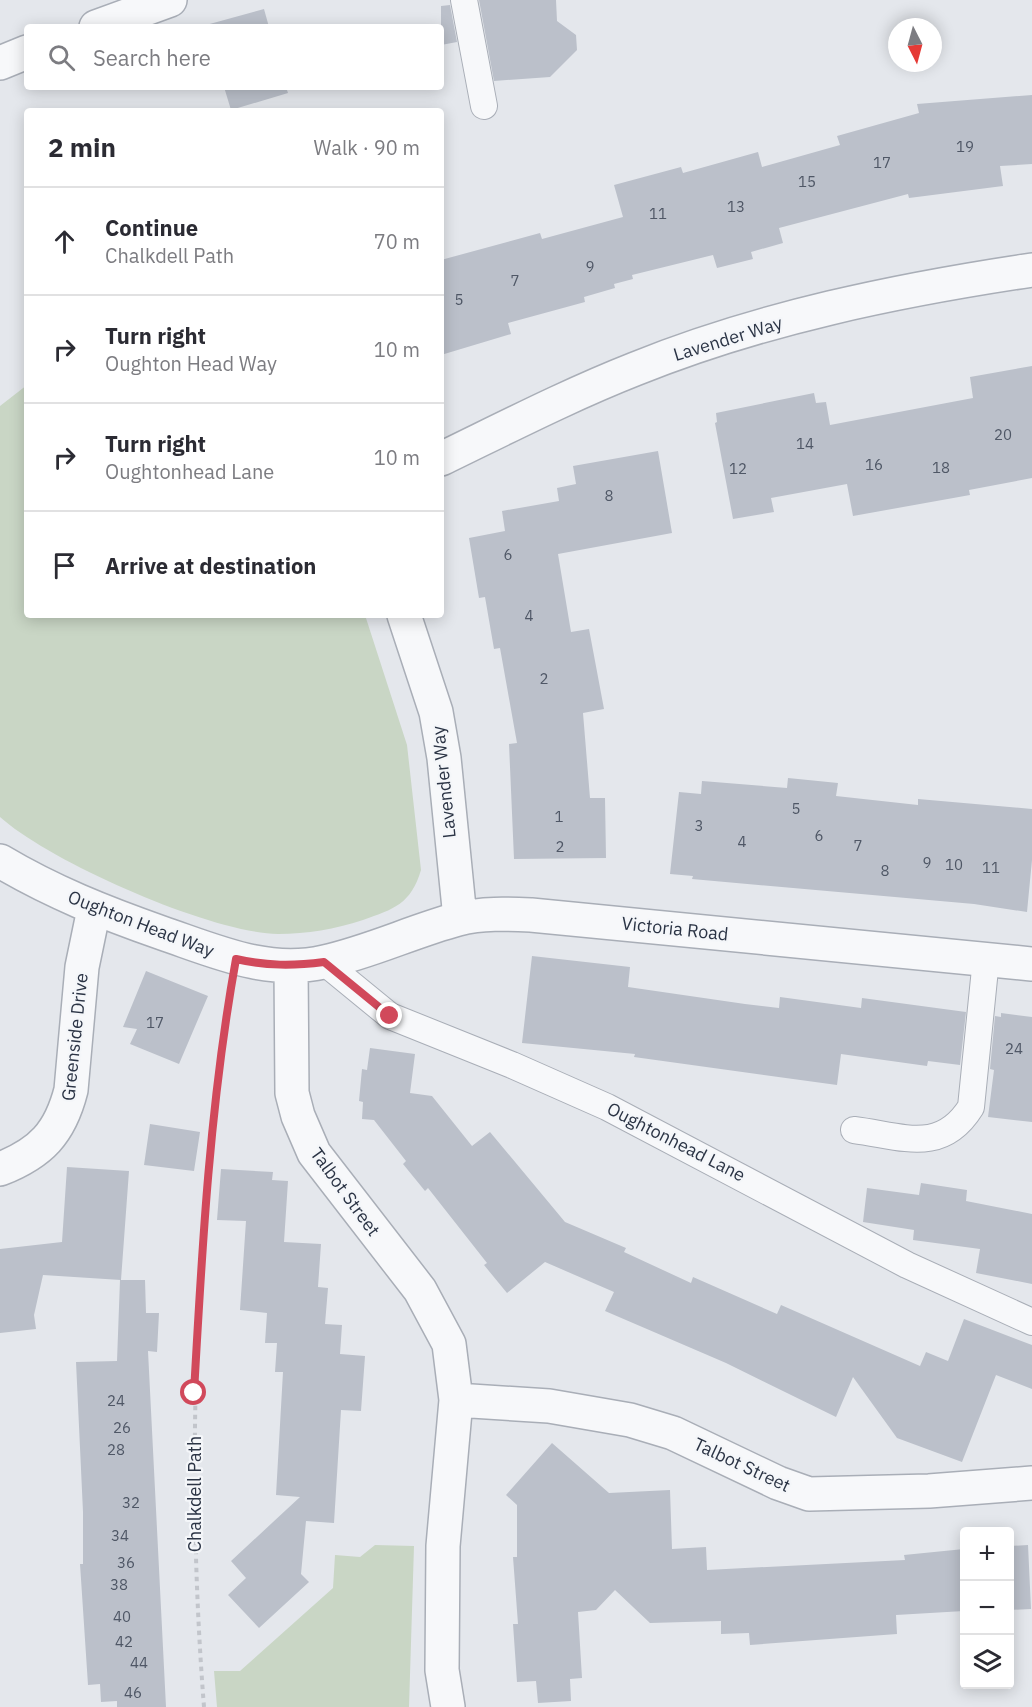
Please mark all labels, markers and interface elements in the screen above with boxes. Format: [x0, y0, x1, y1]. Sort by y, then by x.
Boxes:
north arrow [888, 18, 942, 72]
search box [24, 24, 444, 90]
icon: search [45, 41, 78, 74]
text: Search here [93, 43, 211, 72]
text: 2 min [48, 130, 116, 164]
text: Walk · 90 m [314, 134, 420, 161]
house number: 19 [956, 137, 974, 156]
house number: 17 [873, 153, 891, 172]
house number: 15 [798, 172, 816, 191]
house number: 13 [727, 197, 745, 216]
house number: 11 [649, 204, 667, 223]
text: Continue [105, 213, 198, 242]
icon: ahead [48, 225, 81, 258]
text: 70 m [374, 228, 420, 255]
text: Chalkdell Path [105, 242, 234, 269]
house number: 9 [585, 257, 595, 276]
house number: 7 [510, 271, 520, 290]
house number: 5 [454, 290, 464, 309]
street label: Lavender Way [671, 311, 785, 366]
text: Turn right [105, 321, 206, 350]
icon: right [48, 333, 81, 366]
text: 10 m [374, 336, 420, 363]
text: Oughton Head Way [105, 350, 277, 377]
house number: 20 [994, 425, 1012, 444]
text: Turn right [105, 429, 206, 458]
house number: 14 [796, 434, 814, 453]
icon: right [48, 441, 81, 474]
text: 10 m [374, 444, 420, 471]
house number: 16 [865, 455, 883, 474]
text: Oughtonhead Lane [105, 458, 274, 485]
house number: 18 [932, 458, 950, 477]
house number: 12 [729, 459, 747, 478]
house number: 8 [604, 486, 614, 505]
house number: 6 [503, 545, 513, 564]
icon: arrive [48, 549, 81, 582]
text: Arrive at destination [105, 551, 316, 580]
house number: 4 [524, 606, 534, 625]
house number: 2 [539, 669, 549, 688]
street label: Lavender Way [426, 725, 461, 839]
house number: 5 [791, 799, 801, 818]
house number: 1 [554, 807, 564, 826]
house number: 3 [694, 816, 704, 835]
house number: 6 [814, 826, 824, 845]
house number: 4 [737, 832, 747, 851]
house number: 7 [853, 836, 863, 855]
house number: 2 [555, 837, 565, 856]
house number: 9 [922, 853, 932, 872]
house number: 10 [945, 855, 963, 874]
house number: 11 [982, 858, 1000, 877]
house number: 8 [880, 861, 890, 880]
street label: Oughton Head Way [65, 885, 218, 962]
street label: Victoria Road [621, 911, 730, 946]
street label: Greenside Drive [56, 972, 93, 1102]
route end [376, 1002, 402, 1028]
house number: 17 [146, 1013, 164, 1032]
house number: 24 [1005, 1039, 1023, 1058]
street label: Oughtonhead Lane [603, 1097, 749, 1186]
street label: Talbot Street [306, 1143, 385, 1241]
route start [180, 1379, 206, 1405]
house number: 24 [107, 1391, 125, 1410]
house number: 26 [113, 1418, 131, 1437]
street label: Talbot Street [690, 1432, 794, 1497]
street label: Chalkdell Path [183, 1436, 206, 1552]
house number: 28 [107, 1440, 125, 1459]
house number: 32 [122, 1493, 140, 1512]
house number: 34 [111, 1526, 129, 1545]
map controls [960, 1527, 1014, 1689]
button: + [960, 1527, 1014, 1581]
house number: 36 [117, 1553, 135, 1572]
house number: 38 [110, 1575, 128, 1594]
button: − [960, 1581, 1014, 1635]
house number: 40 [113, 1607, 131, 1626]
house number: 42 [115, 1632, 133, 1651]
button: layers [960, 1635, 1014, 1689]
house number: 44 [130, 1653, 148, 1672]
house number: 46 [124, 1683, 142, 1702]

